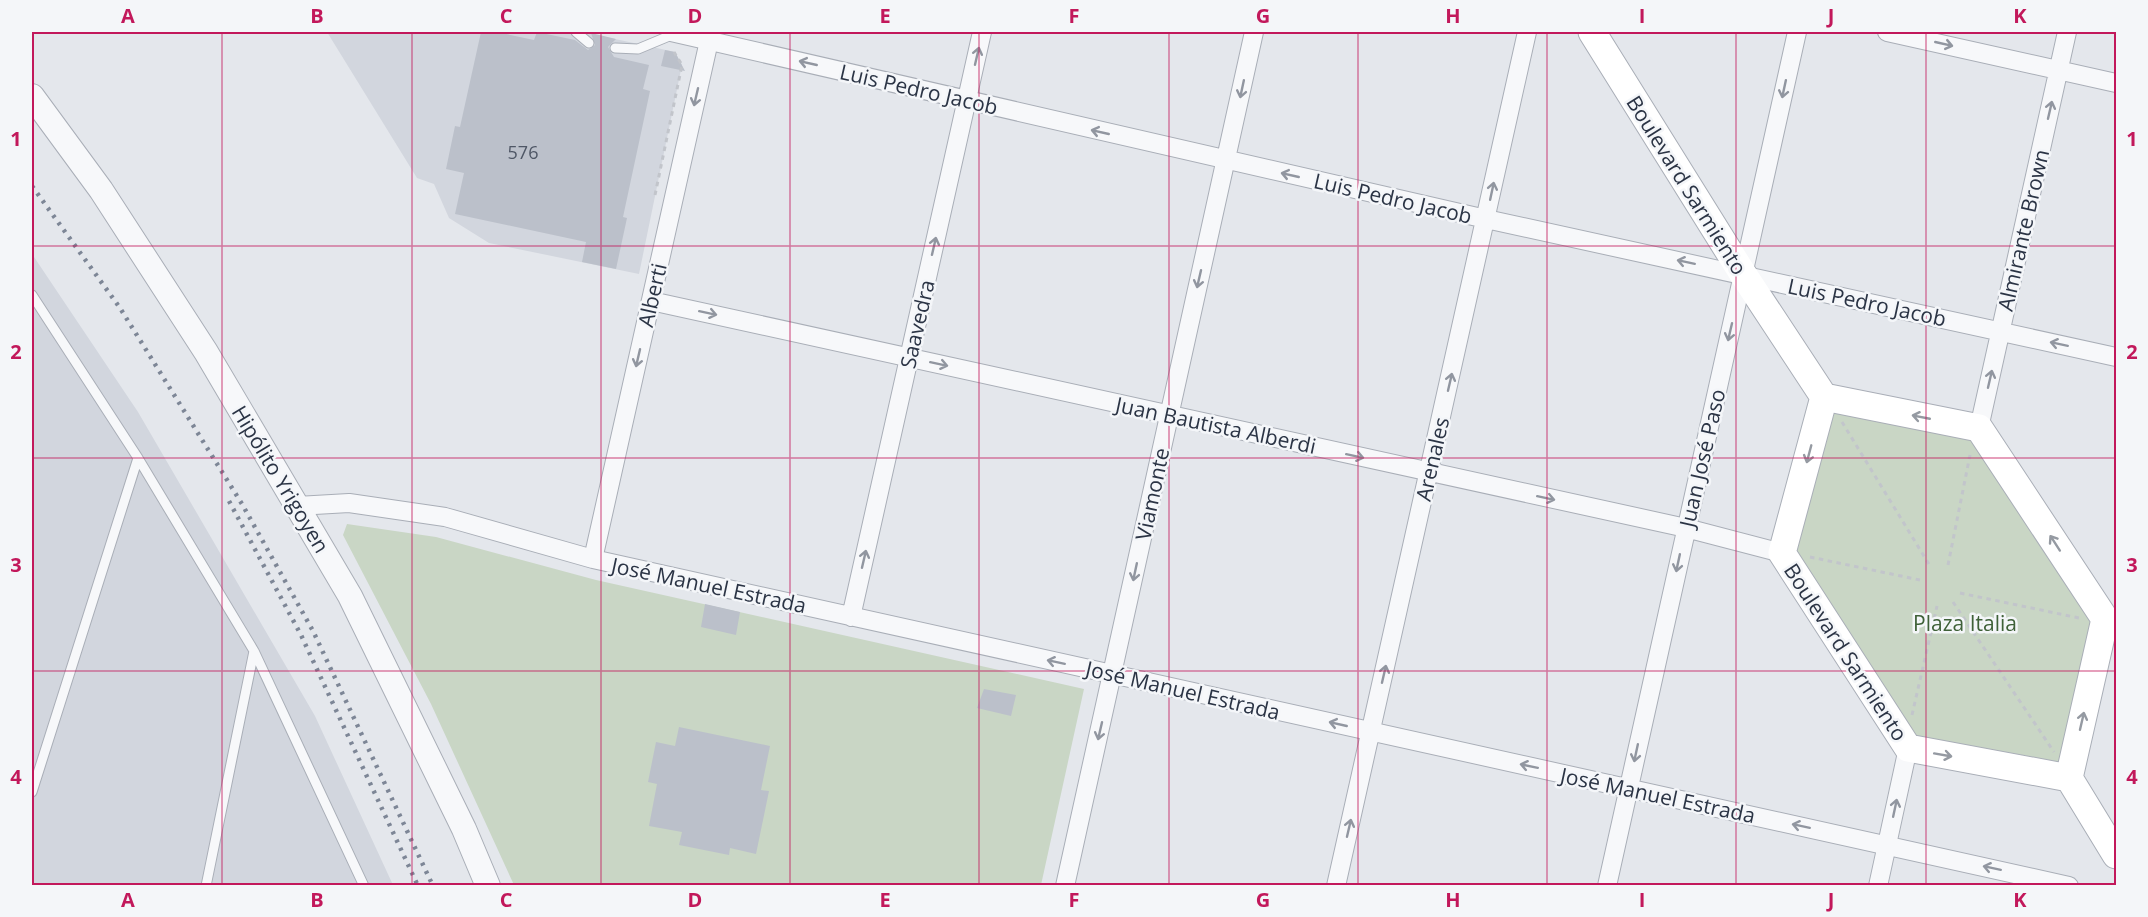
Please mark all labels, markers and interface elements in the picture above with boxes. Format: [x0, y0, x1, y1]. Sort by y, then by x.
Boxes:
text: A [121, 2, 135, 29]
text: B [310, 2, 324, 29]
text: C [500, 2, 513, 29]
text: D [688, 2, 702, 29]
text: E [879, 2, 891, 29]
text: F [1069, 2, 1079, 29]
text: G [1256, 2, 1270, 29]
text: H [1445, 2, 1461, 29]
text: I [1639, 2, 1645, 29]
text: J [1826, 2, 1834, 29]
text: K [2013, 2, 2027, 29]
one-way arrow [1934, 39, 1953, 51]
one-way arrow [972, 47, 983, 66]
one-way arrow [799, 57, 818, 69]
street label: Luis Pedro Jacob [837, 57, 1001, 121]
one-way arrow [1236, 78, 1247, 98]
one-way arrow [1778, 78, 1789, 98]
one-way arrow [690, 87, 701, 107]
street label: Boulevard Sarmiento [1620, 90, 1754, 280]
one-way arrow [2044, 101, 2056, 120]
text: 1 [10, 125, 22, 152]
one-way arrow [1091, 125, 1110, 137]
text: 1 [2126, 125, 2138, 152]
house number: 576 [508, 140, 538, 164]
street label: Almirante Brown [1991, 146, 2055, 314]
street label: Luis Pedro Jacob [1311, 166, 1475, 230]
one-way arrow [1281, 169, 1300, 181]
one-way arrow [1487, 182, 1498, 202]
one-way arrow [929, 237, 941, 256]
one-way arrow [1677, 256, 1696, 267]
street label: Alberti [631, 260, 673, 330]
one-way arrow [1193, 269, 1204, 288]
street label: Luis Pedro Jacob [1785, 272, 1949, 332]
street label: Saavedra [893, 277, 941, 371]
one-way arrow [698, 308, 717, 320]
one-way arrow [1724, 321, 1735, 341]
text: 2 [10, 338, 22, 365]
one-way arrow [2050, 338, 2070, 349]
text: 2 [2126, 338, 2138, 365]
one-way arrow [632, 347, 643, 367]
one-way arrow [929, 359, 948, 371]
one-way arrow [1984, 370, 1996, 389]
one-way arrow [1444, 372, 1456, 391]
street label: Juan José Paso [1672, 386, 1732, 532]
street label: Juan Bautista Alberdi [1111, 390, 1319, 460]
street label: Hipólito Yrigoyen [226, 400, 336, 558]
one-way arrow [1912, 411, 1932, 422]
street label: Arenales [1409, 414, 1455, 504]
one-way arrow [1802, 444, 1814, 463]
street label: Viamonte [1129, 445, 1175, 543]
one-way arrow [1345, 451, 1364, 462]
one-way arrow [1536, 492, 1555, 504]
one-way arrow [2048, 535, 2060, 552]
street label: José Manuel Estrada [607, 550, 809, 619]
one-way arrow [859, 550, 871, 569]
text: 3 [10, 551, 22, 578]
text: 3 [2126, 551, 2138, 578]
one-way arrow [1672, 552, 1683, 572]
street label: Boulevard Sarmiento [1778, 558, 1914, 746]
one-way arrow [1129, 562, 1140, 581]
park label: Plaza Italia [1913, 609, 2017, 637]
street label: José Manuel Estrada [1081, 654, 1283, 726]
one-way arrow [1047, 655, 1066, 667]
one-way arrow [1379, 665, 1390, 685]
one-way arrow [2077, 711, 2088, 731]
one-way arrow [1329, 718, 1349, 729]
one-way arrow [1094, 721, 1106, 740]
one-way arrow [1630, 743, 1641, 762]
one-way arrow [1933, 750, 1953, 761]
one-way arrow [1520, 760, 1539, 771]
street label: José Manuel Estrada [1556, 760, 1758, 829]
text: 4 [10, 763, 22, 790]
text: 4 [2126, 763, 2138, 790]
one-way arrow [1890, 799, 1901, 818]
one-way arrow [1344, 819, 1356, 838]
one-way arrow [1792, 820, 1811, 832]
one-way arrow [1982, 862, 2001, 874]
text: A [121, 886, 135, 913]
text: B [310, 886, 324, 913]
text: C [500, 886, 513, 913]
text: D [688, 886, 702, 913]
text: E [879, 886, 891, 913]
text: F [1069, 886, 1079, 913]
text: G [1256, 886, 1270, 913]
text: H [1445, 886, 1461, 913]
text: I [1639, 886, 1645, 913]
text: J [1826, 886, 1834, 913]
text: K [2013, 886, 2027, 913]

